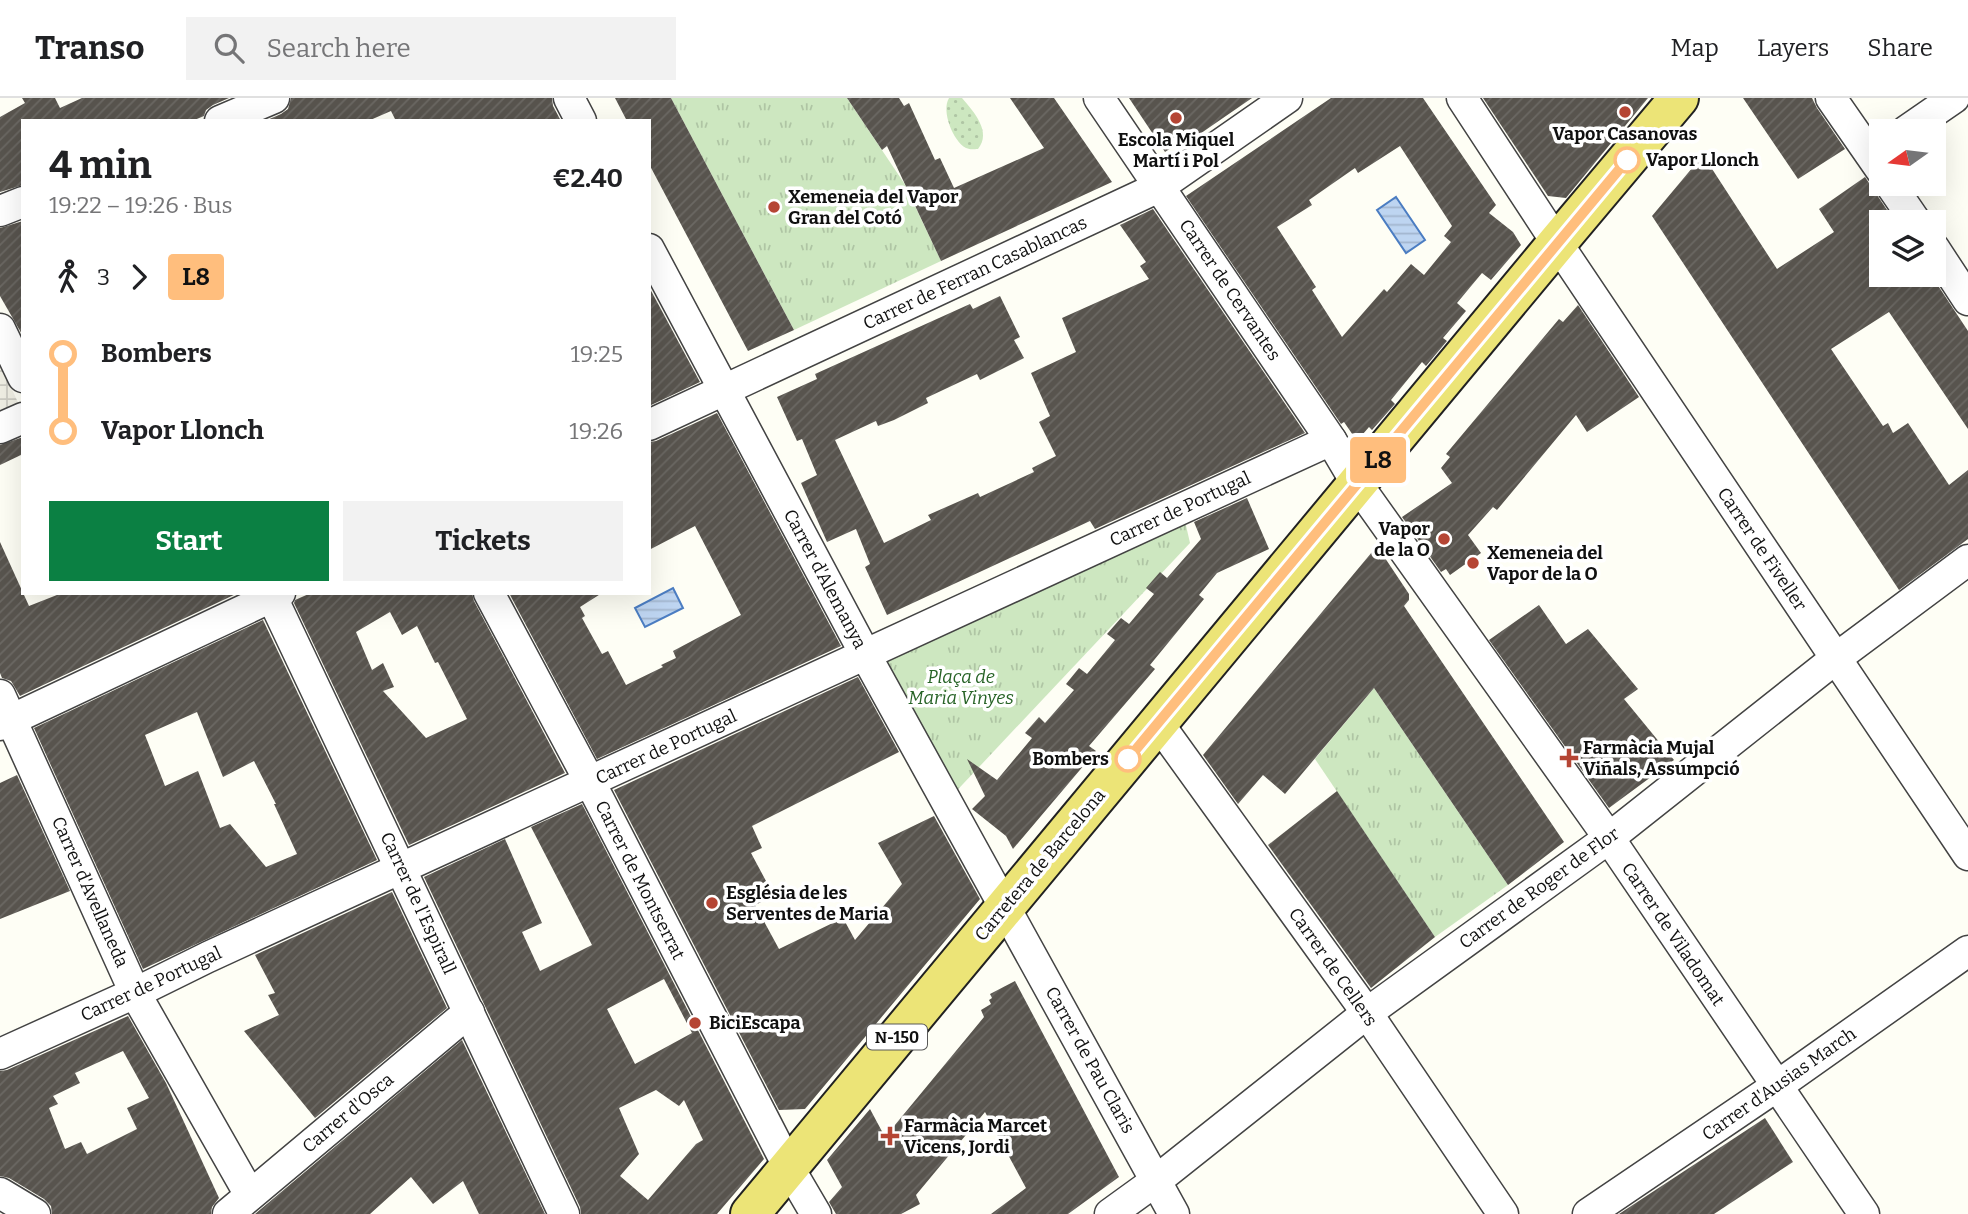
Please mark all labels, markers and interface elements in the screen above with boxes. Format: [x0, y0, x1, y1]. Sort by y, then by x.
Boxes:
search box [186, 17, 676, 80]
text: Transo [35, 28, 144, 68]
icon: search [210, 29, 248, 67]
text: Search here [266, 33, 411, 64]
text: Map [1671, 34, 1719, 62]
text: Layers [1757, 34, 1829, 62]
text: Share [1867, 34, 1933, 62]
marker: Vapor Casanovas [1617, 104, 1633, 120]
marker: Escola Miquel Martí i Pol [1168, 110, 1184, 126]
north arrow [1869, 119, 1946, 196]
map controls [1869, 119, 1946, 287]
place label: Vapor Casanovas [1553, 123, 1698, 145]
place label: Escola Miquel Martí i Pol [1118, 129, 1235, 172]
text: 4 min [49, 142, 152, 188]
marker: Vapor Llonch [1614, 147, 1640, 173]
place label: Vapor Llonch [1646, 149, 1759, 171]
text: €2.40 [553, 163, 623, 194]
place label: Xemeneia del Vapor Gran del Cotó [788, 186, 959, 229]
text: 19:22 – 19:26 · Bus [49, 191, 233, 219]
marker: Xemeneia del Vapor Gran del Cotó [766, 199, 782, 215]
button: layers [1869, 210, 1946, 287]
street label: Carrer de Ferran Casablancas [860, 211, 1090, 335]
street label: Carrer de Cervantes [1174, 215, 1286, 365]
icon: walk [49, 258, 87, 296]
icon: forward [120, 258, 158, 296]
text: 3 [97, 263, 110, 291]
text: L8 [182, 263, 210, 291]
text: Bombers [101, 338, 212, 369]
text: 19:25 [571, 340, 623, 368]
text: Vapor Llonch [101, 415, 264, 446]
text: 19:26 [569, 417, 623, 445]
line badge: L8 [1346, 437, 1410, 483]
text: L8 [1364, 446, 1392, 474]
street label: Carrer de Portugal [1106, 467, 1254, 551]
street label: Carrer de Fiveller [1713, 483, 1811, 615]
button: Start [49, 501, 329, 581]
button: Tickets [343, 501, 623, 581]
street label: Carrer d'Alemanya [779, 505, 871, 653]
place label: Vapor de la O [1374, 518, 1431, 561]
marker: Vapor de la O [1436, 531, 1452, 547]
place label: Xemeneia del Vapor de la O [1487, 542, 1603, 585]
marker: Xemeneia del Vapor de la O [1465, 555, 1481, 571]
park label: Plaça de Maria Vinyes [908, 666, 1014, 709]
street label: Carrer de Portugal [592, 705, 740, 789]
place label: Farmàcia Mujal Viñals, Assumpció [1583, 737, 1740, 780]
marker: Bombers [1115, 746, 1141, 772]
place label: Bombers [1032, 748, 1109, 770]
marker: Farmàcia Mujal Viñals, Assumpció [1561, 750, 1577, 766]
street label: Carretera de Barcelona [970, 785, 1110, 945]
street label: Carrer de Montserrat [590, 797, 690, 964]
street label: Carrer d'Avellaneda [47, 813, 133, 971]
street label: Carrer de Roger de Flor [1455, 823, 1623, 953]
street label: Carrer de l'Espirall [375, 829, 461, 977]
street label: Carrer de Viladomat [1617, 858, 1729, 1010]
place label: Església de les Serventes de Maria [726, 882, 889, 925]
marker: Església de les Serventes de Maria [704, 895, 720, 911]
street label: Carrer de Cellers [1284, 904, 1382, 1030]
street label: Carrer de Portugal [77, 942, 225, 1026]
street label: Carrer de Pau Claris [1041, 983, 1139, 1137]
place label: BiciEscapa [709, 1012, 801, 1034]
marker: BiciEscapa [687, 1015, 703, 1031]
street label: Carrer d'Ausias March [1698, 1023, 1860, 1145]
road number: N-150 [867, 1024, 927, 1049]
street label: Carrer d'Osca [298, 1068, 398, 1158]
place label: Farmàcia Marcet Vicens, Jordi [904, 1115, 1047, 1158]
marker: Farmàcia Marcet Vicens, Jordi [882, 1128, 898, 1144]

